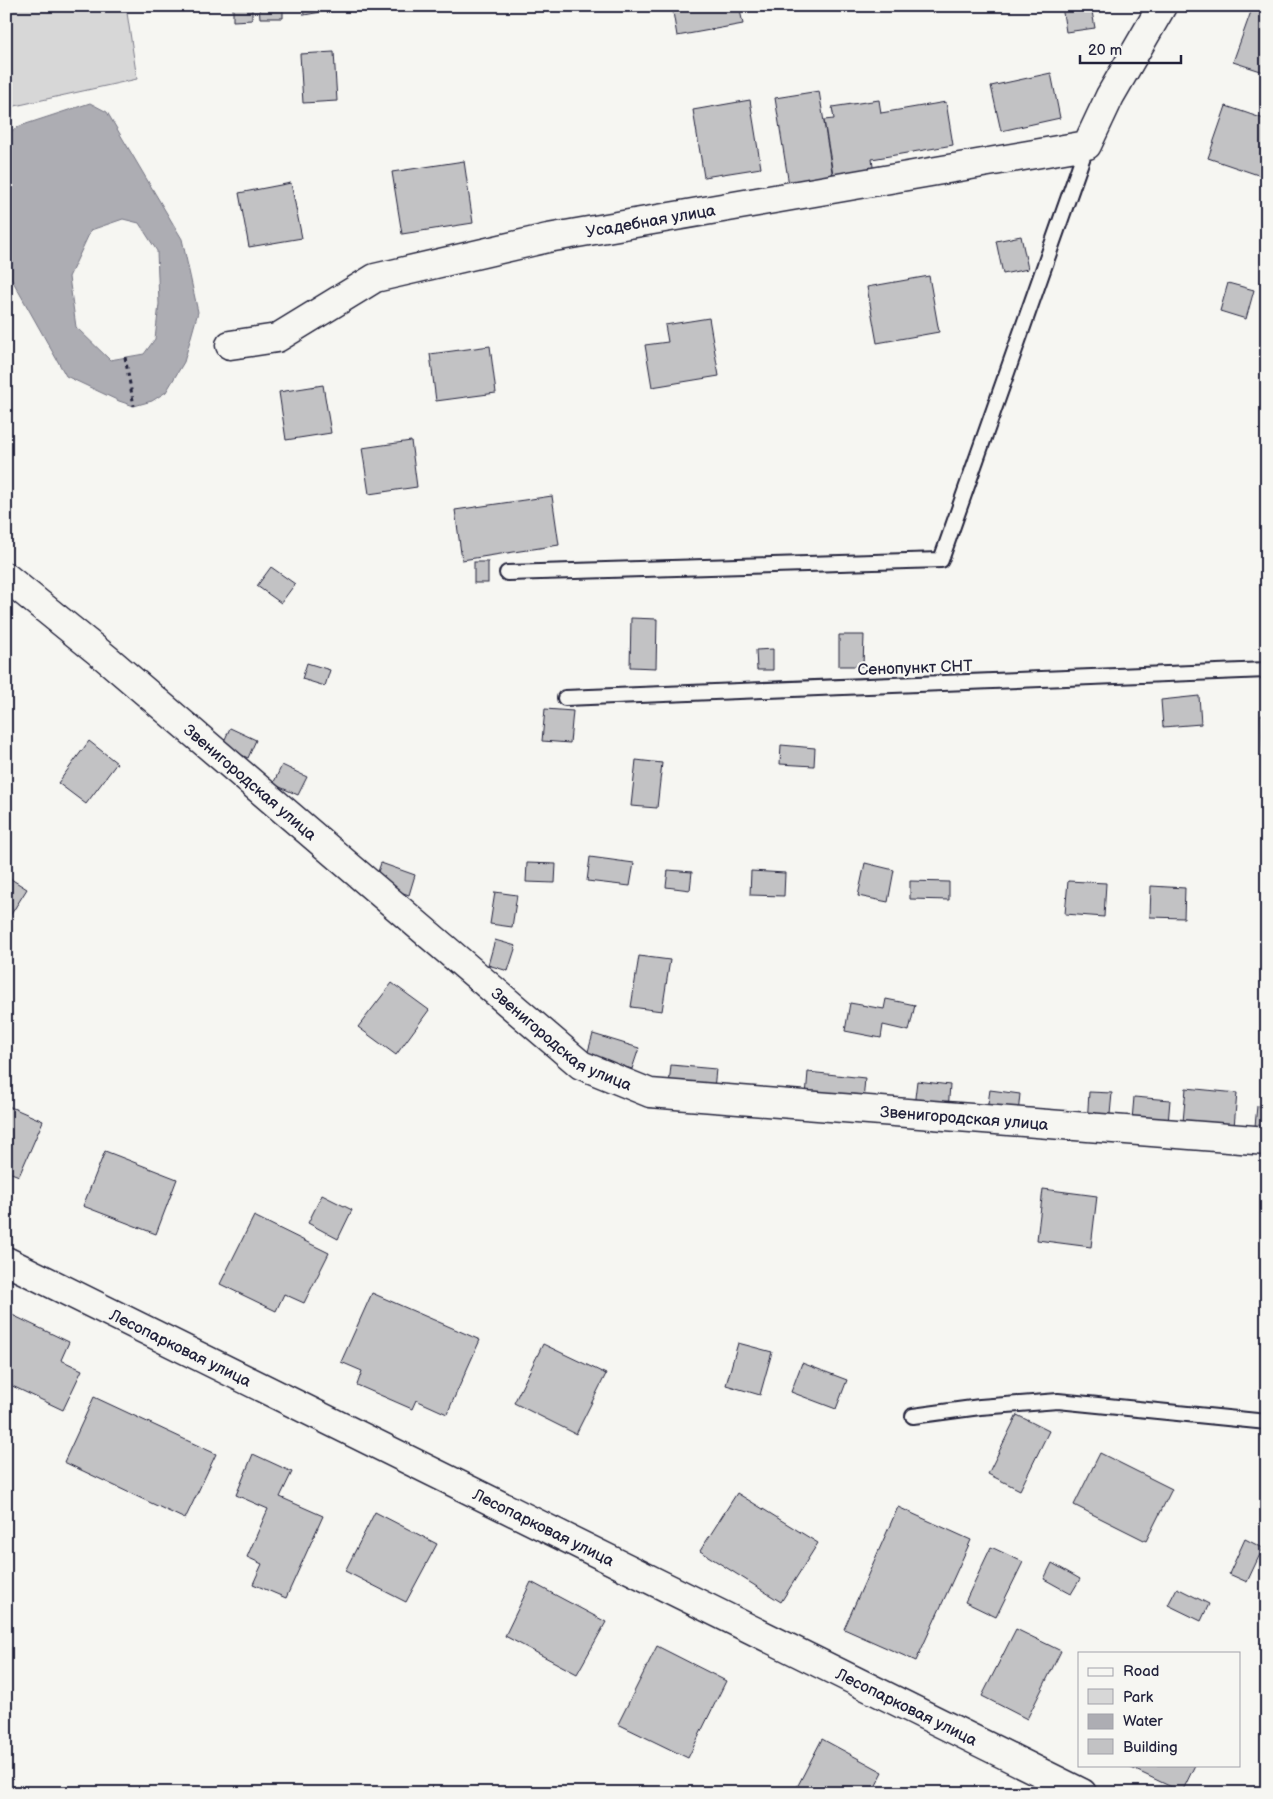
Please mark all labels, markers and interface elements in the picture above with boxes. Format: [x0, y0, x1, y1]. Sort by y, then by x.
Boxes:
scale bar [1080, 32, 1182, 64]
text: 20 m [1088, 41, 1122, 60]
street label: Усадебная улица [584, 201, 718, 242]
street label: Сенопункт СНТ [857, 657, 974, 680]
street label: Звенигородская улица [179, 721, 320, 845]
street label: Звенигородская улица [487, 984, 635, 1096]
street label: Звенигородская улица [879, 1103, 1050, 1135]
street label: Лесопарковая улица [106, 1305, 254, 1392]
street label: Лесопарковая улица [469, 1485, 617, 1571]
legend [1078, 1652, 1240, 1766]
text: Road [1123, 1662, 1159, 1681]
street label: Лесопарковая улица [832, 1664, 980, 1751]
text: Park [1123, 1688, 1154, 1707]
text: Water [1123, 1712, 1163, 1731]
text: Building [1123, 1738, 1178, 1757]

